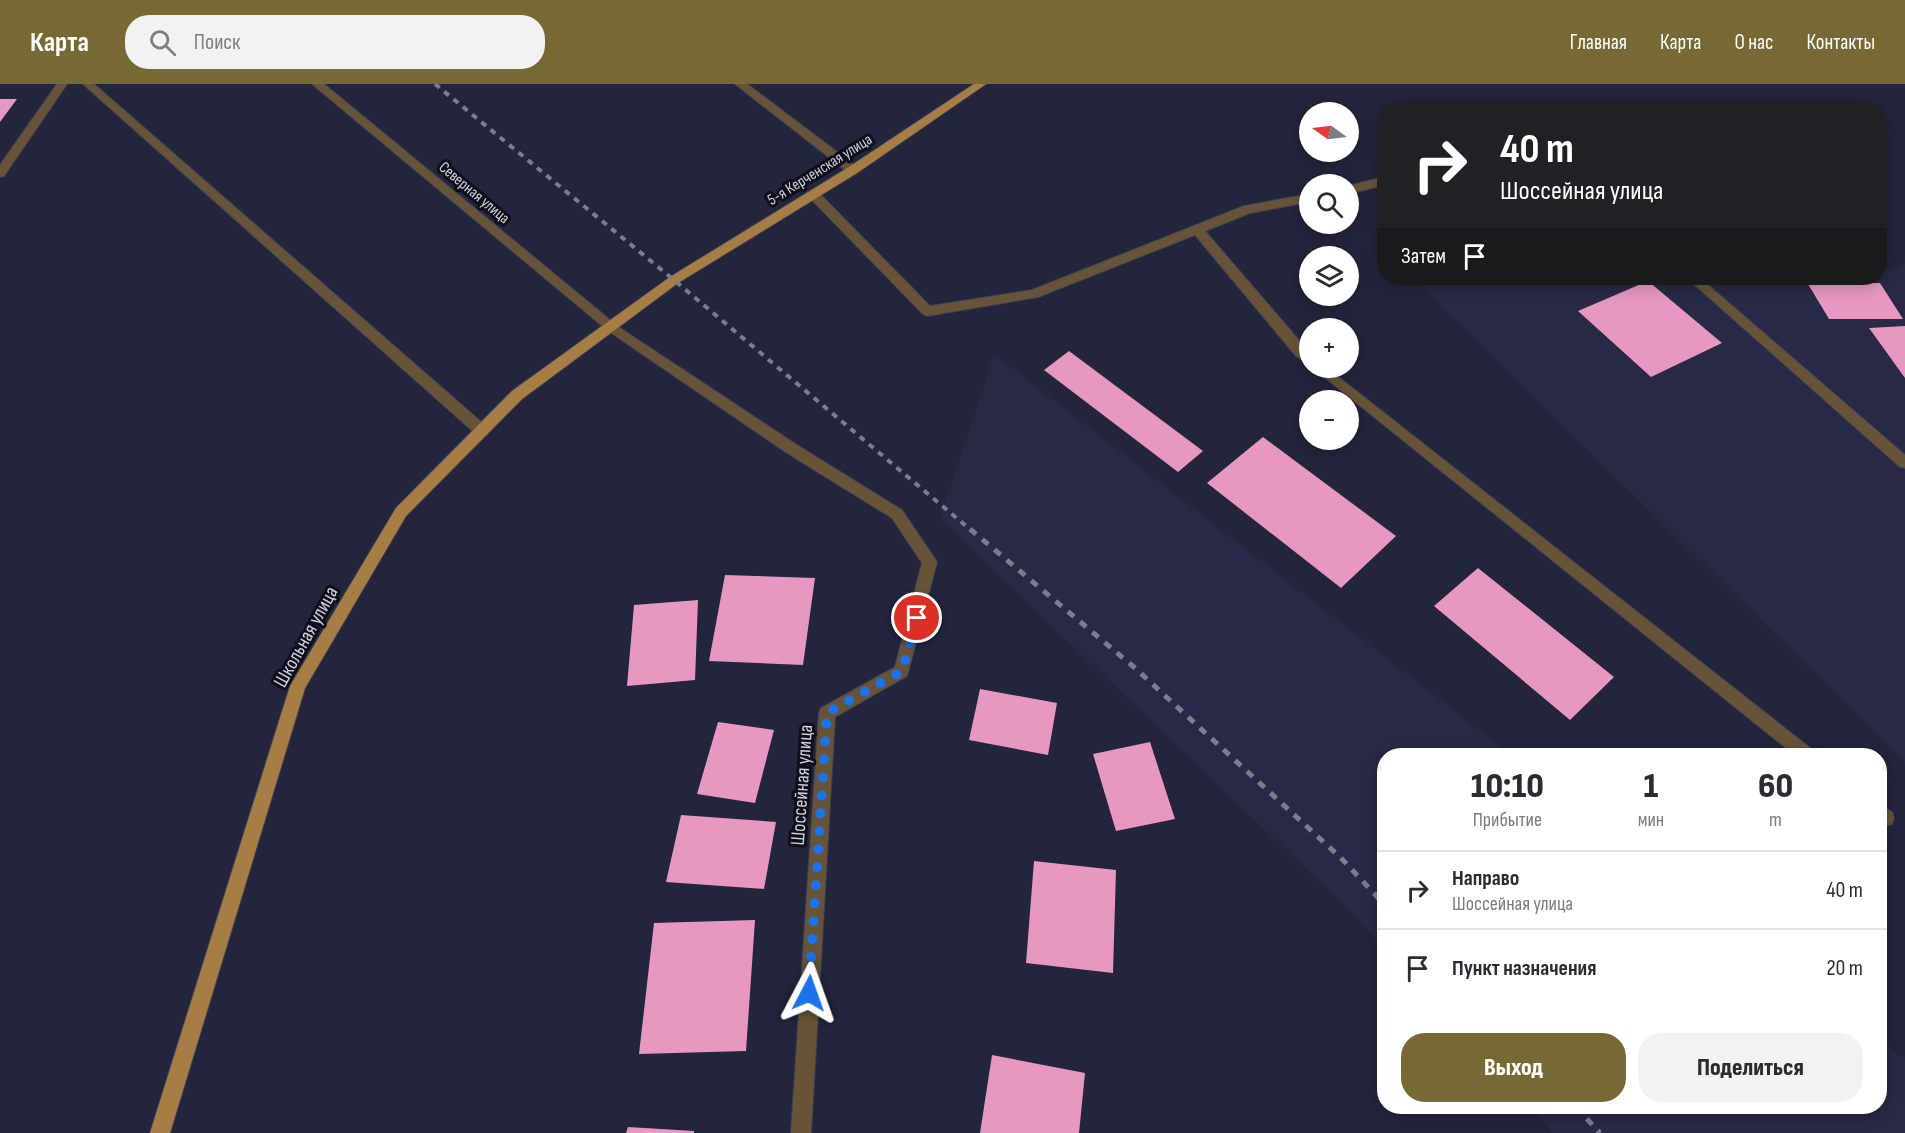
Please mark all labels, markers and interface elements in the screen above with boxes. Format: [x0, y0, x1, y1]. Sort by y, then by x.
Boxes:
search box [125, 15, 545, 69]
text: Карта [30, 26, 89, 59]
icon: search [146, 26, 179, 59]
text: Поиск [194, 29, 240, 56]
text: Главная [1570, 30, 1627, 55]
text: Карта [1660, 30, 1701, 55]
text: О нас [1734, 30, 1773, 55]
text: Контакты [1806, 30, 1875, 55]
north arrow [1299, 102, 1359, 162]
map controls [1299, 102, 1359, 450]
text: 40 m [1500, 124, 1574, 175]
icon: right [1401, 126, 1479, 204]
street label: 5-я Керченская улица [764, 130, 876, 210]
street label: Северная улица [435, 158, 513, 228]
button: search [1299, 174, 1359, 234]
text: Шоссейная улица [1500, 175, 1663, 207]
icon: arrive [1458, 240, 1491, 273]
text: Затем [1401, 243, 1446, 270]
button: layers [1299, 246, 1359, 306]
button: + [1299, 318, 1359, 378]
button: − [1299, 390, 1359, 450]
street label: Школьная улица [268, 582, 344, 692]
pin [891, 592, 942, 643]
icon: arrive [900, 601, 933, 634]
street label: Шоссейная улица [786, 724, 818, 846]
text: 10:10 [1471, 765, 1544, 808]
text: 1 [1644, 765, 1658, 808]
text: 60 [1758, 765, 1793, 808]
text: Прибытие [1473, 808, 1542, 832]
text: мин [1638, 808, 1664, 832]
text: m [1769, 808, 1782, 832]
text: Направо [1452, 865, 1519, 892]
icon: right [1401, 874, 1434, 907]
text: 40 m [1826, 877, 1863, 904]
text: Шоссейная улица [1452, 892, 1573, 916]
icon: arrive [1401, 952, 1434, 985]
text: Пункт назначения [1452, 955, 1596, 982]
text: 20 m [1827, 955, 1863, 982]
position arrow [777, 961, 841, 1025]
button: Выход [1401, 1033, 1626, 1102]
button: Поделиться [1638, 1033, 1863, 1102]

